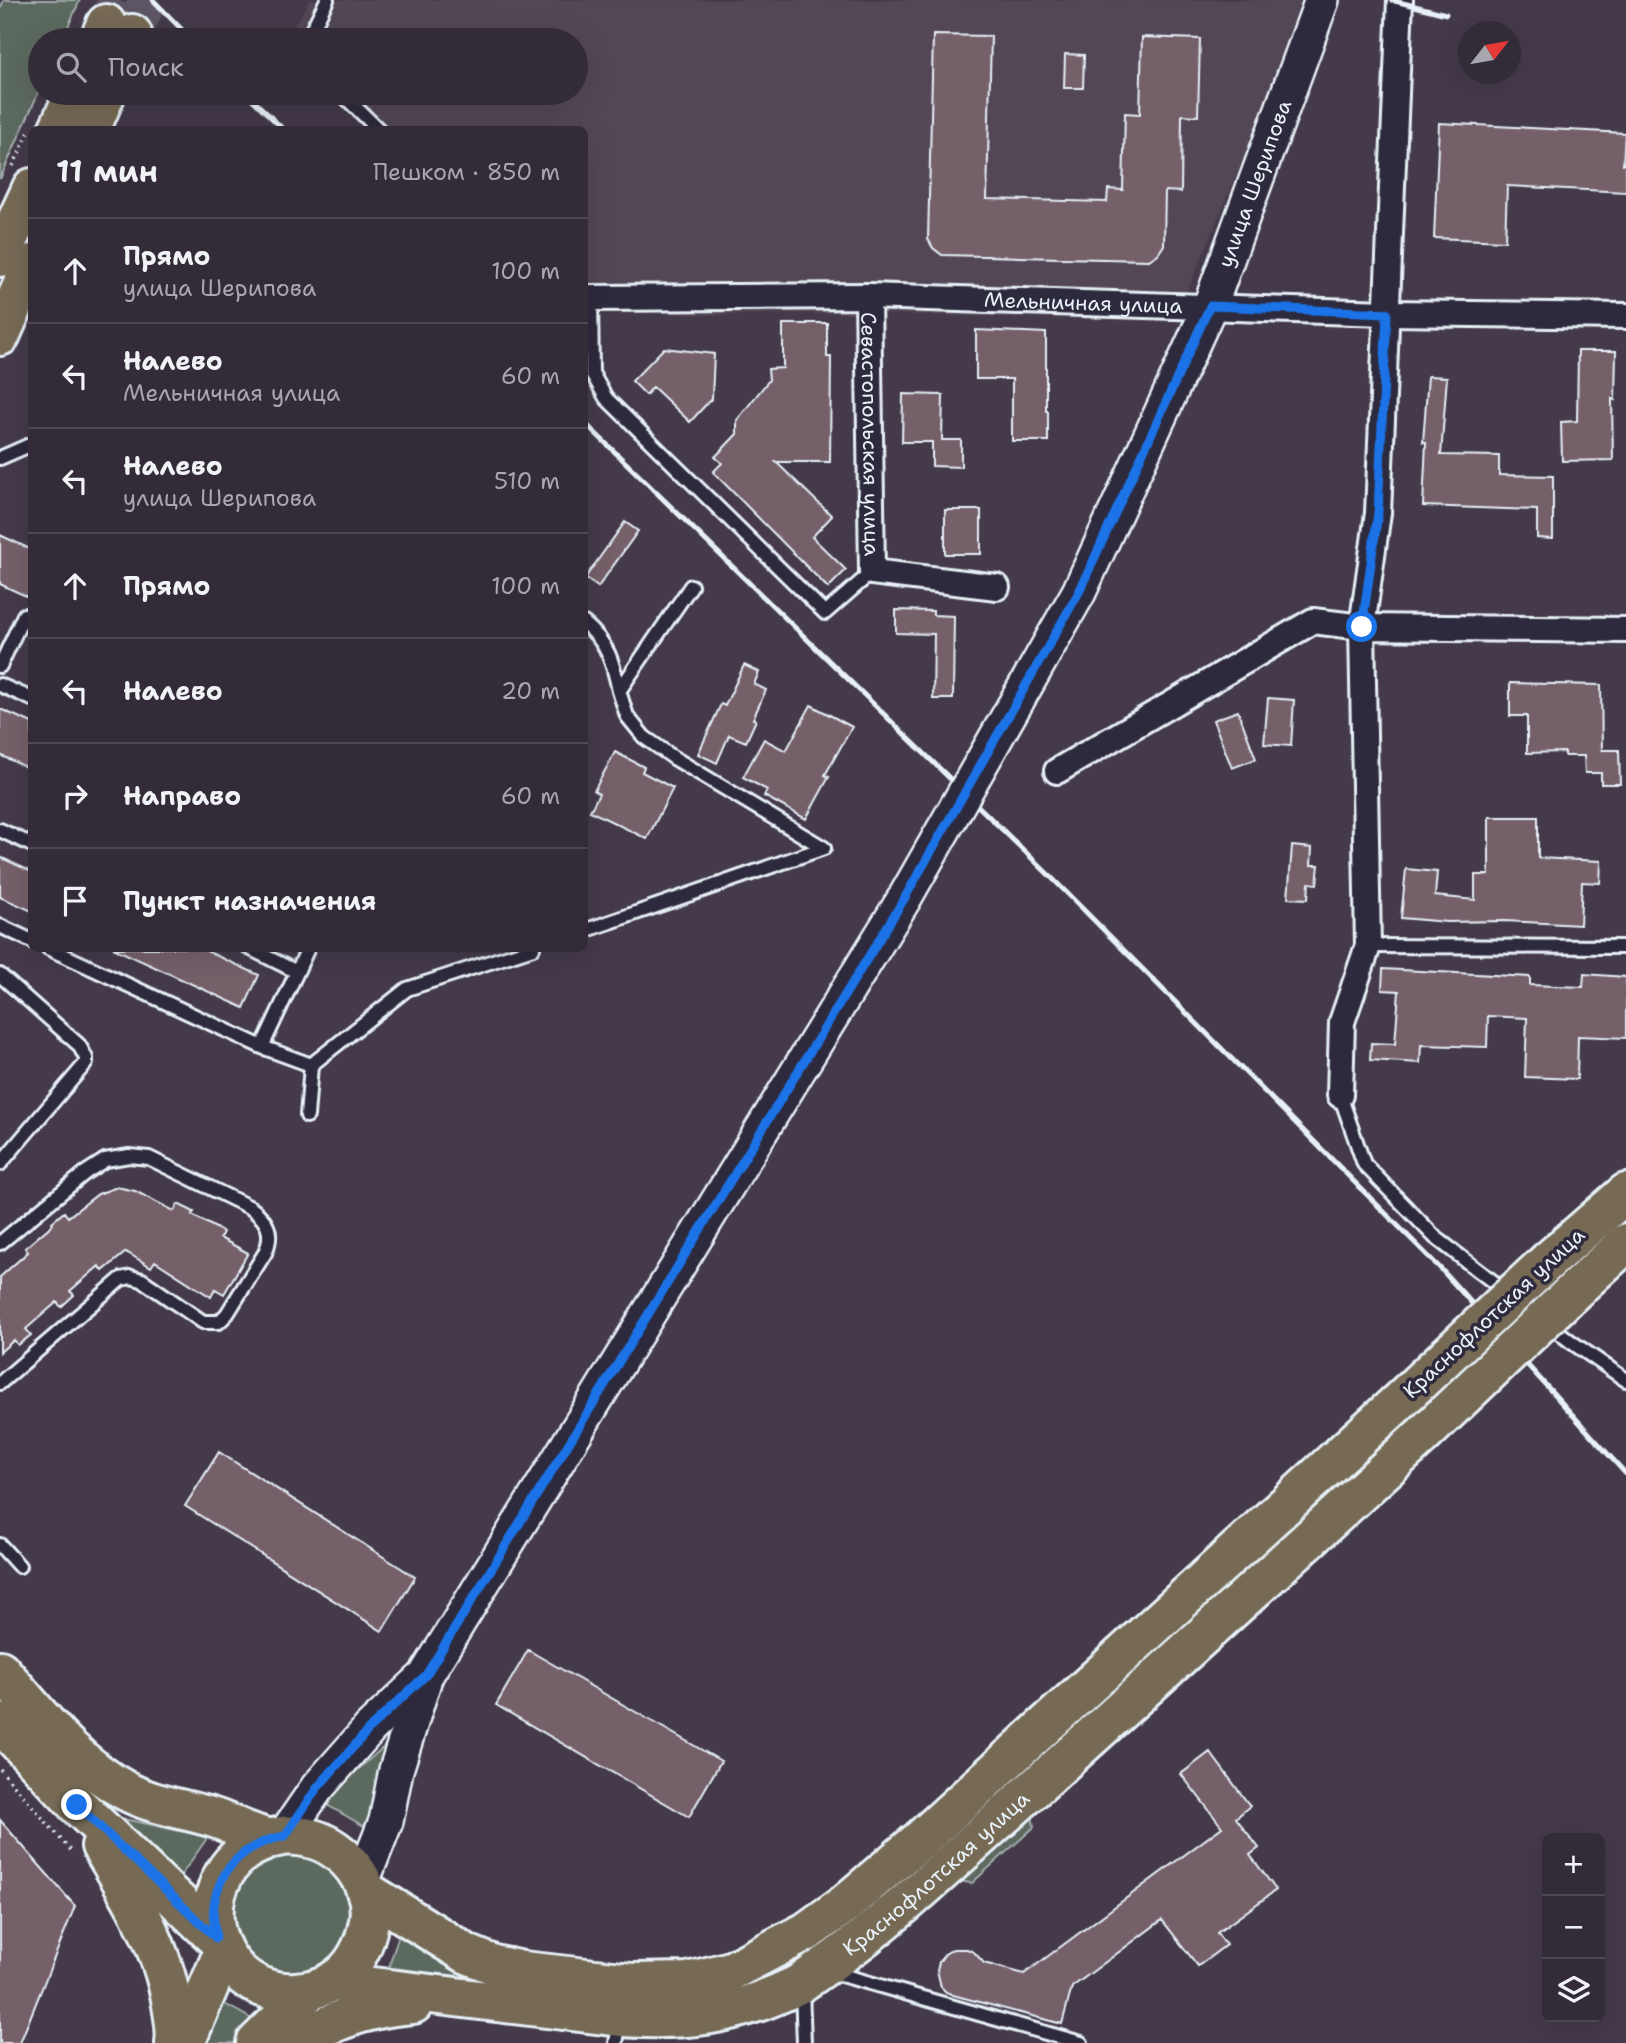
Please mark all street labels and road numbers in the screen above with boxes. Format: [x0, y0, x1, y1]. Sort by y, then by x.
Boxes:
street label: улица Шерипова [1211, 96, 1298, 271]
street label: Мельничная улица [984, 286, 1183, 320]
street label: Севастопольская улица [854, 312, 886, 556]
street label: Краснофлотская улица [1397, 1221, 1591, 1405]
street label: Краснофлотская улица [837, 1785, 1036, 1963]

